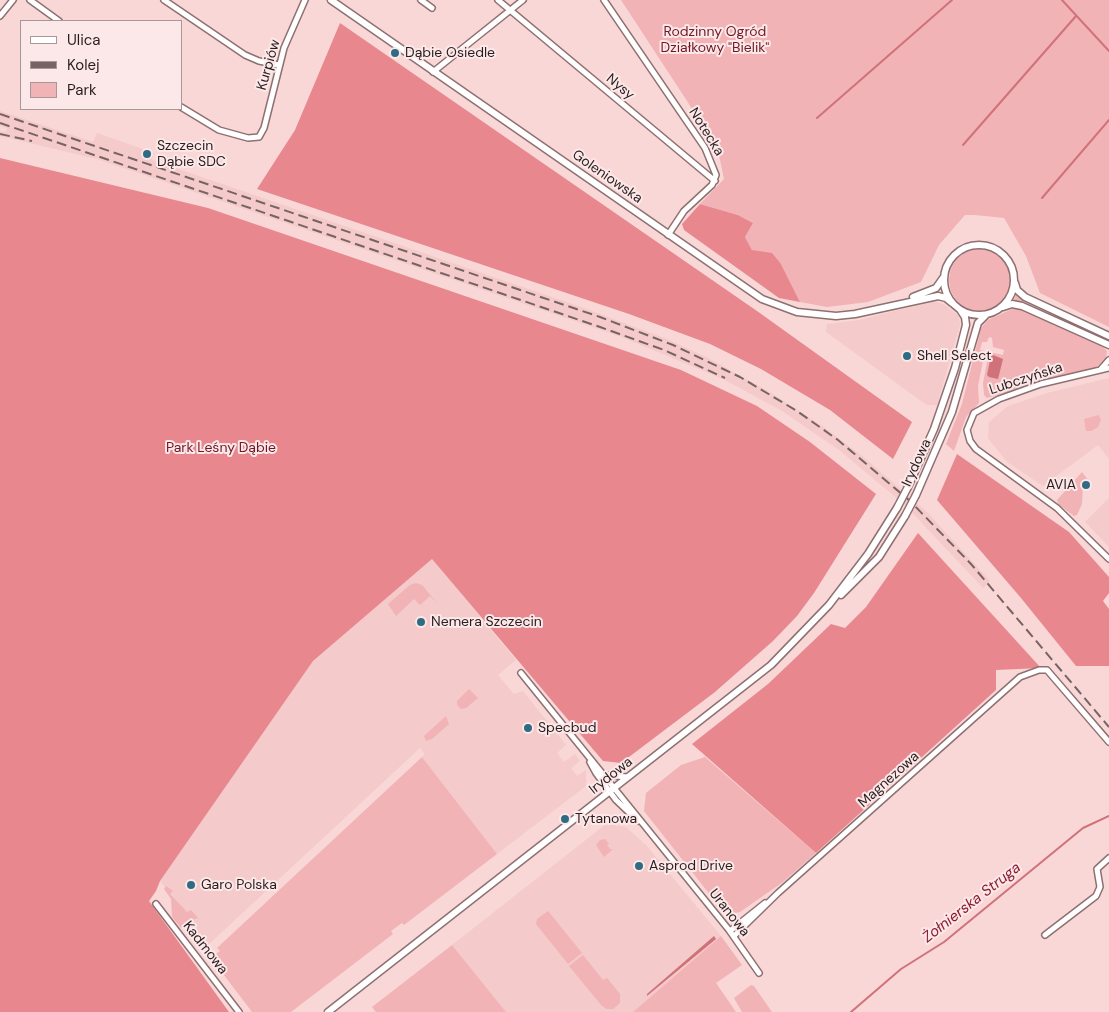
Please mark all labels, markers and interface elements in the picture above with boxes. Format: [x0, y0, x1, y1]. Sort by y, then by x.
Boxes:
legend [20, 20, 182, 110]
park label: Rodzinny Ogród Działkowy "Bielik" [661, 24, 769, 56]
text: Ulica [67, 30, 101, 50]
street label: Kurpiów [254, 38, 284, 92]
place label: Dąbie Osiedle [405, 45, 495, 61]
marker: Dąbie Osiedle [389, 47, 401, 59]
text: Kolej [67, 55, 100, 75]
street label: Nysy [603, 70, 637, 104]
text: Park [67, 80, 97, 100]
street label: Notecka [685, 105, 727, 159]
place label: Szczecin Dąbie SDC [157, 138, 226, 170]
street label: Goleniowska [569, 147, 645, 207]
marker: Szczecin Dąbie SDC [141, 148, 153, 160]
place label: Shell Select [917, 348, 992, 364]
marker: Shell Select [901, 350, 913, 362]
street label: Lubczyńska [987, 359, 1065, 399]
street label: Irydowa [899, 437, 935, 489]
park label: Park Leśny Dąbie [166, 440, 276, 456]
place label: AVIA [1046, 477, 1076, 493]
marker: AVIA [1080, 479, 1092, 491]
place label: Nemera Szczecin [431, 614, 542, 630]
marker: Nemera Szczecin [415, 616, 427, 628]
place label: Specbud [538, 720, 596, 736]
marker: Specbud [522, 722, 534, 734]
street label: Magnezowa [855, 748, 923, 812]
street label: Irydowa [586, 754, 636, 798]
place label: Tytanowa [575, 811, 637, 827]
marker: Tytanowa [559, 813, 571, 825]
place label: Asprod Drive [649, 858, 733, 874]
water label: Żołnierska Struga [919, 859, 1025, 947]
marker: Asprod Drive [633, 860, 645, 872]
place label: Garo Polska [201, 877, 277, 893]
marker: Garo Polska [185, 879, 197, 891]
street label: Uranowa [705, 886, 753, 940]
street label: Kadmowa [179, 918, 231, 978]

